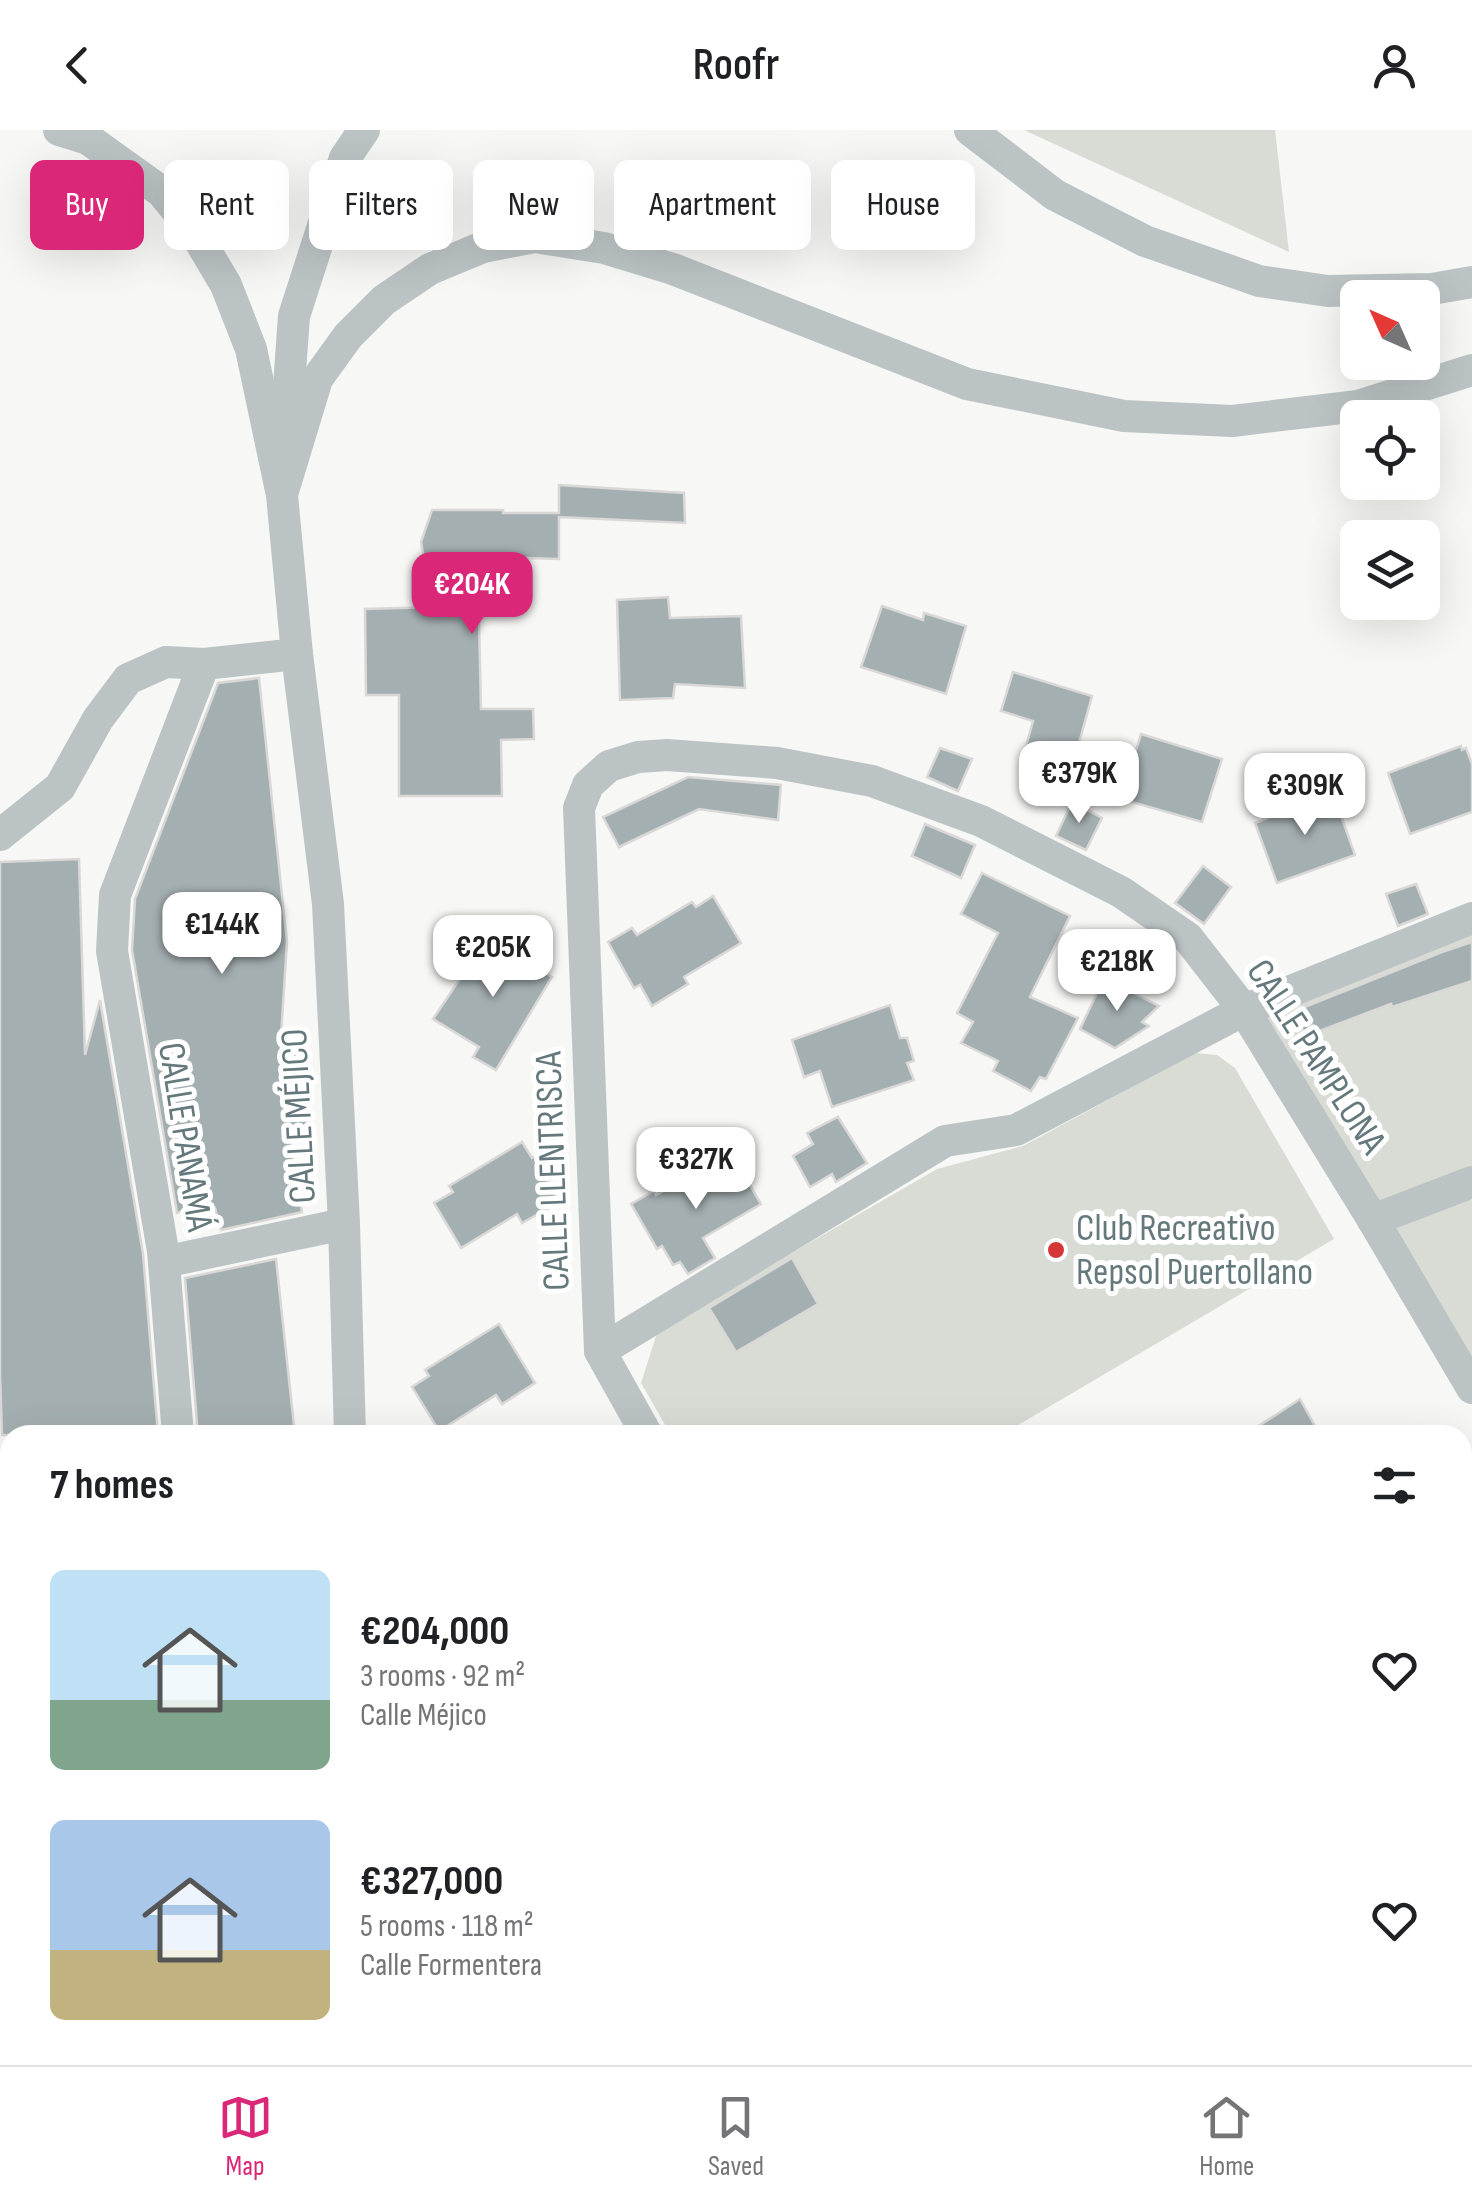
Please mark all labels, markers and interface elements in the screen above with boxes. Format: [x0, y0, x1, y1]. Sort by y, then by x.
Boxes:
icon: back [50, 38, 105, 93]
text: Roofr [693, 38, 779, 93]
icon: person [1367, 38, 1422, 93]
chip: Buy [30, 160, 144, 250]
chip: Rent [164, 160, 289, 250]
chip: Filters [309, 160, 453, 250]
chip: New [473, 160, 594, 250]
chip: Apartment [614, 160, 811, 250]
chip: House [831, 160, 975, 250]
north arrow [1340, 280, 1440, 380]
map controls [1340, 280, 1440, 620]
button: locate [1340, 400, 1440, 500]
button: layers [1340, 520, 1440, 620]
pin: €204K [402, 552, 542, 637]
text: €204K [434, 565, 510, 604]
pin: €379K [1009, 741, 1149, 826]
pin: €309K [1235, 753, 1375, 838]
text: €379K [1041, 754, 1117, 793]
text: €309K [1266, 766, 1344, 805]
pin: €144K [152, 892, 292, 977]
text: €144K [184, 905, 260, 944]
pin: €205K [423, 915, 563, 1000]
text: €205K [455, 928, 531, 967]
pin: €218K [1047, 929, 1187, 1014]
text: €218K [1080, 942, 1154, 981]
street label: CALLE PAMPLONA [1237, 951, 1396, 1163]
street label: CALLE MÉJICO [272, 1027, 326, 1205]
street label: CALLE PANAMÁ [148, 1039, 222, 1235]
street label: CALLE LLENTRISCA [526, 1050, 580, 1291]
pin: €327K [626, 1127, 766, 1212]
text: €327K [658, 1140, 734, 1179]
place label: Club Recreativo Repsol Puertollano [1076, 1206, 1313, 1295]
marker: Club Recreativo Repsol Puertollano [1045, 1239, 1067, 1261]
icon: filters [1367, 1458, 1422, 1513]
text: 7 homes [50, 1460, 174, 1511]
text: €204,000 [360, 1606, 509, 1657]
icon: home [130, 1610, 250, 1730]
icon: heart [1367, 1643, 1422, 1698]
text: 3 rooms · 92 m² [360, 1657, 525, 1696]
text: Calle Méjico [360, 1696, 487, 1735]
text: €327,000 [360, 1856, 503, 1907]
icon: home [130, 1860, 250, 1980]
icon: heart [1367, 1893, 1422, 1948]
text: 5 rooms · 118 m² [360, 1907, 534, 1946]
text: Calle Formentera [360, 1946, 542, 1985]
tab: Map [218, 2090, 273, 2183]
tab: Saved [708, 2090, 764, 2183]
tab: Home [1199, 2090, 1254, 2183]

